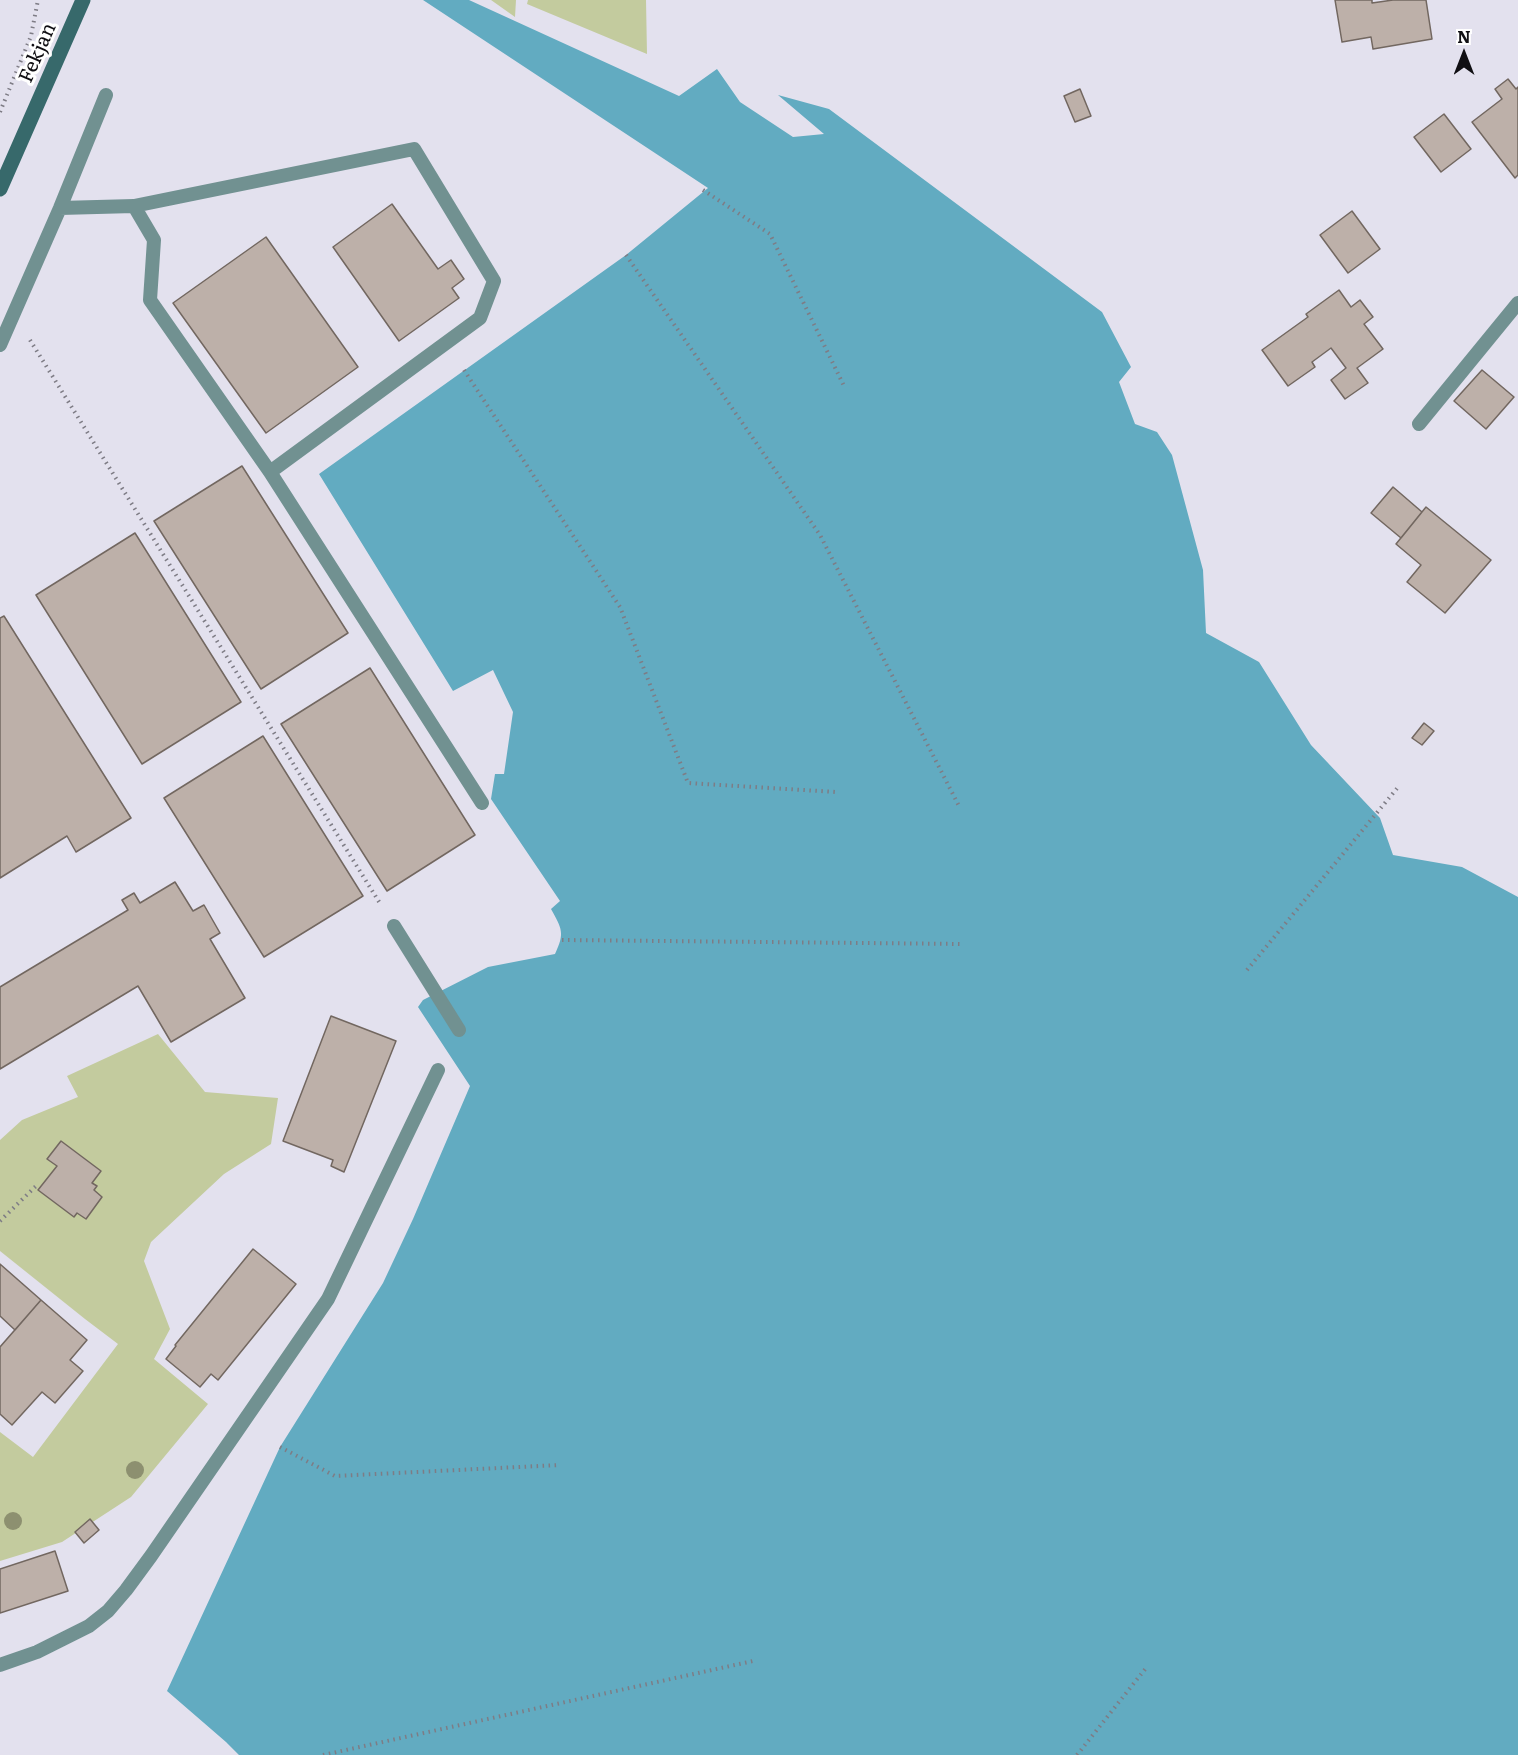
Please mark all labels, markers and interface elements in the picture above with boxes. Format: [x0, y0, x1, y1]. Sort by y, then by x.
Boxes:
street label: Fekjan [14, 19, 62, 87]
north arrow [1434, 24, 1494, 84]
text: N [1457, 24, 1471, 48]

